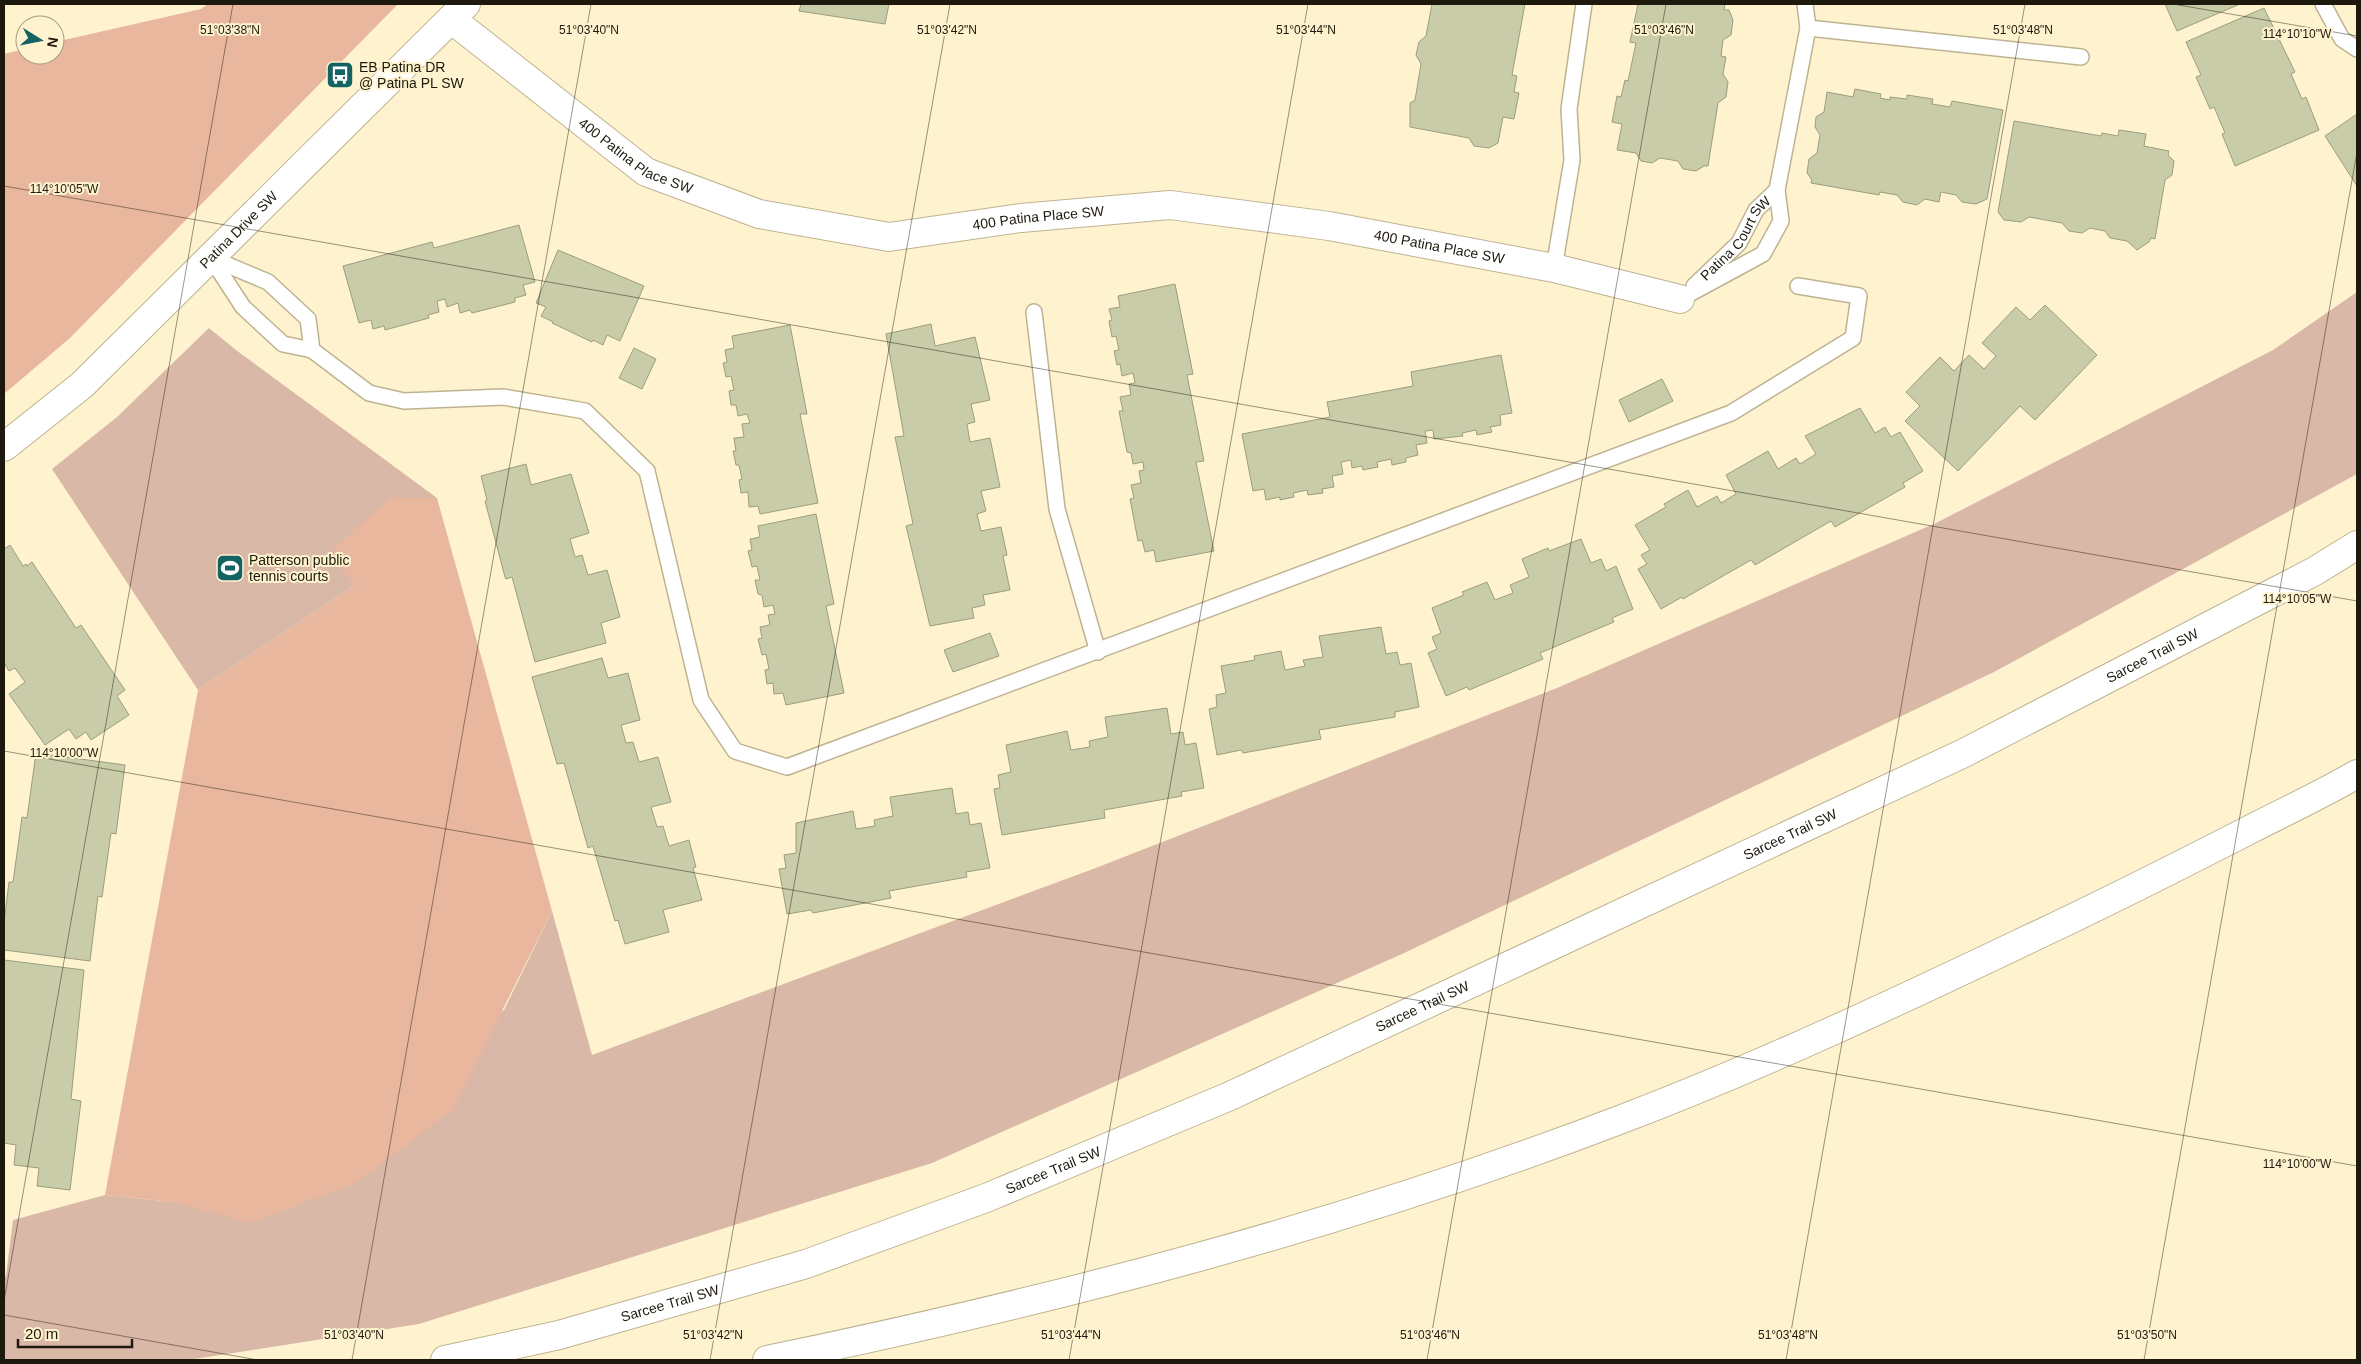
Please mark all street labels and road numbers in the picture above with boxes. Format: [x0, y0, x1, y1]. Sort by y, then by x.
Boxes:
street label: 400 Patina Place SW [576, 114, 696, 197]
street label: Patina Drive SW [196, 187, 281, 272]
street label: Patina Court SW [1697, 192, 1774, 284]
street label: 400 Patina Place SW [971, 203, 1106, 233]
street label: 400 Patina Place SW [1373, 227, 1507, 267]
street label: Sarcee Trail SW [2104, 625, 2201, 686]
street label: Sarcee Trail SW [1741, 805, 1840, 863]
street label: Sarcee Trail SW [1373, 977, 1472, 1035]
street label: Sarcee Trail SW [1003, 1143, 1103, 1197]
street label: Sarcee Trail SW [619, 1281, 721, 1325]

